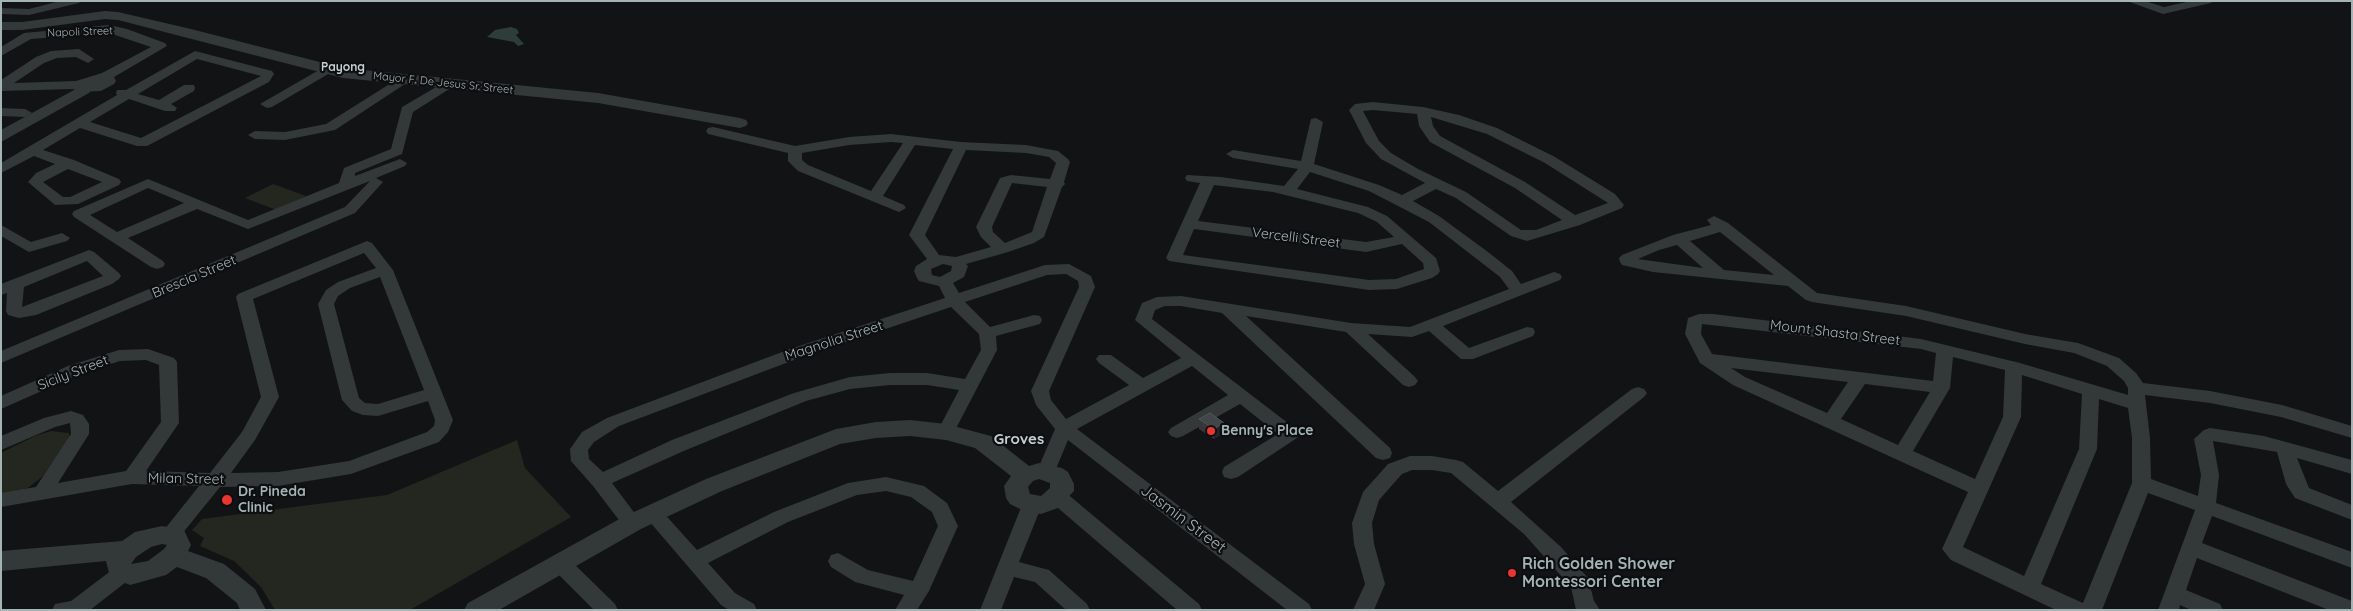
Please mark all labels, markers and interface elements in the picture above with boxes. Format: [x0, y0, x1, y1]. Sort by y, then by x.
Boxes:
street label: Napoli Street [47, 24, 113, 40]
district label: Payong [321, 60, 365, 74]
street label: Mayor F. De Jesus Sr. Street [372, 69, 514, 97]
street label: Vercelli Street [1251, 224, 1341, 252]
street label: Brescia Street [150, 252, 238, 302]
street label: Magnolia Street [783, 317, 885, 365]
street label: Mount Shasta Street [1769, 317, 1901, 349]
street label: Sicily Street [35, 352, 111, 394]
place label: Benny's Place [1221, 423, 1313, 439]
marker: Benny's Place [1205, 425, 1217, 437]
district label: Groves [994, 430, 1044, 448]
street label: Milan Street [148, 470, 224, 488]
street label: Jasmin Street [1137, 481, 1229, 557]
place label: Dr. Pineda Clinic [238, 484, 306, 516]
marker: Dr. Pineda Clinic [220, 493, 234, 507]
place label: Rich Golden Shower Montessori Center [1522, 554, 1675, 592]
marker: Rich Golden Shower Montessori Center [1506, 567, 1518, 579]

